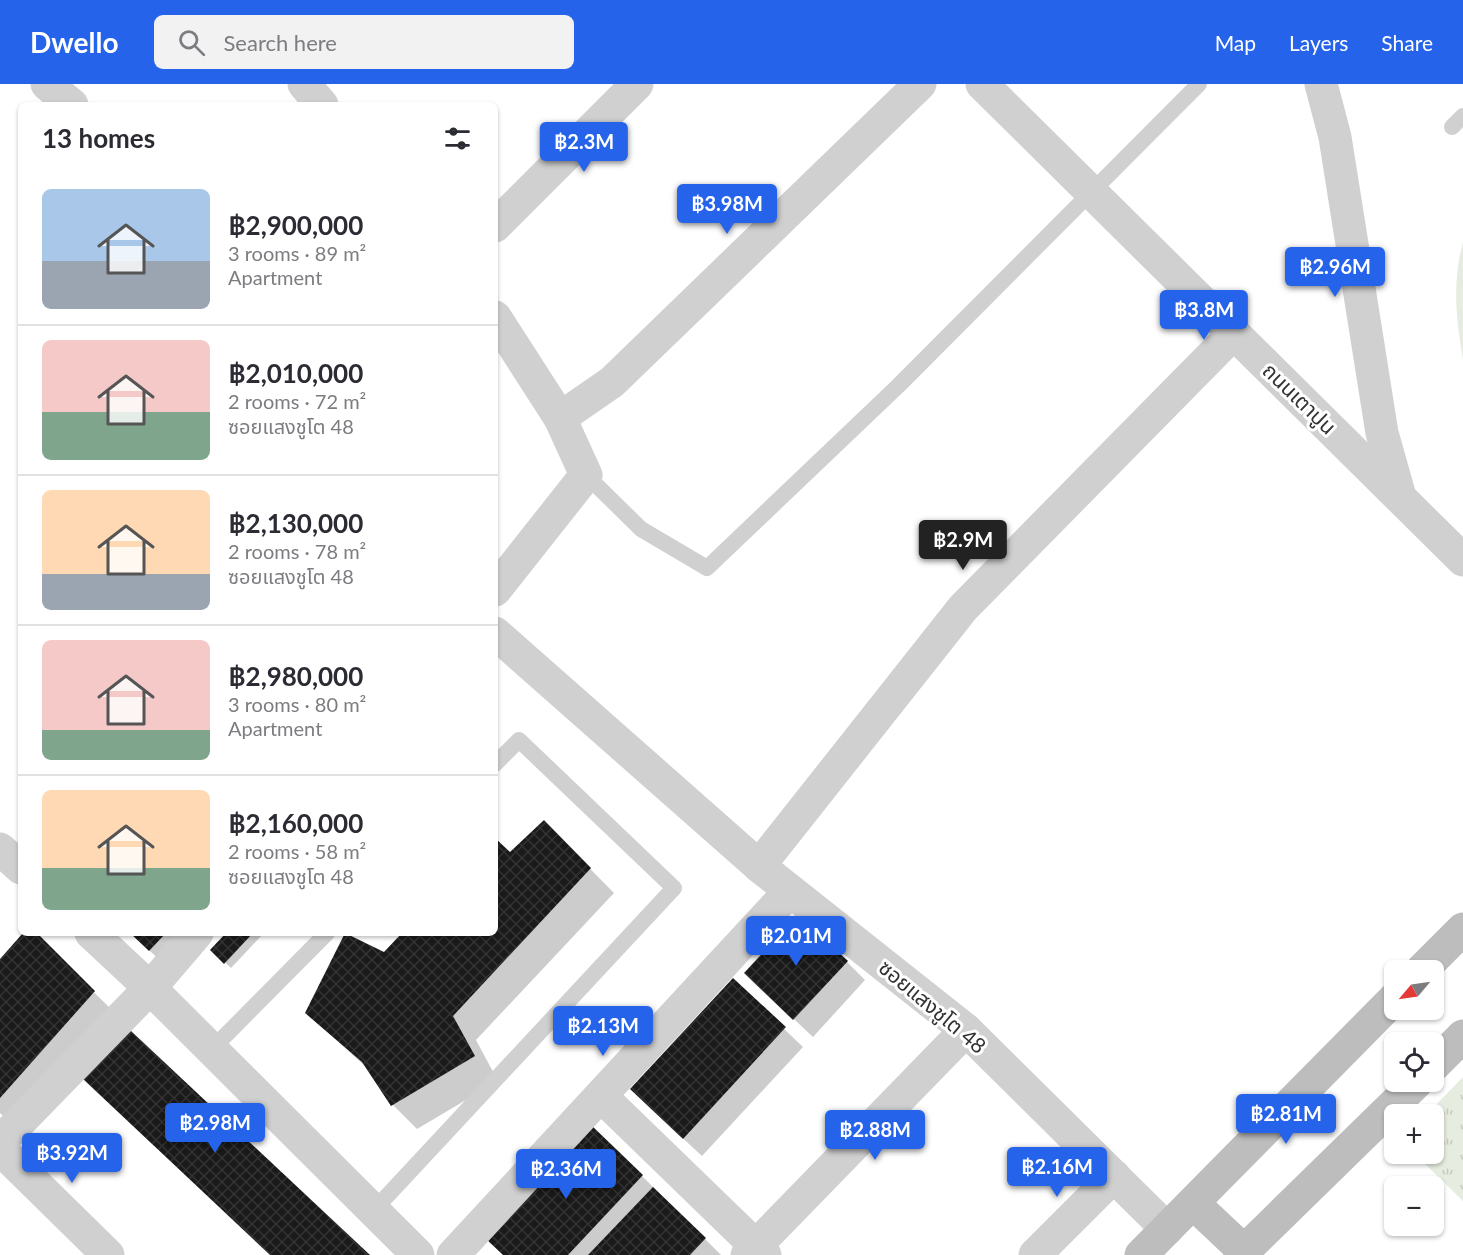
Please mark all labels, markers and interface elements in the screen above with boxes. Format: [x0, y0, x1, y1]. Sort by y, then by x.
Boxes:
search box [154, 15, 574, 69]
text: Dwello [30, 25, 118, 59]
icon: search [175, 26, 208, 59]
text: Search here [223, 29, 337, 56]
text: Map [1215, 30, 1256, 55]
text: Layers [1289, 30, 1348, 55]
text: Share [1381, 30, 1433, 55]
text: 13 homes [42, 122, 155, 154]
icon: filters [441, 122, 474, 155]
pin: ฿2.3M [542, 122, 626, 173]
text: ฿2.3M [554, 129, 614, 153]
pin: ฿3.98M [678, 184, 776, 235]
text: ฿3.98M [691, 191, 763, 215]
text: ฿2,900,000 [228, 209, 363, 241]
icon: home [90, 213, 162, 285]
text: 3 rooms · 89 m² [228, 241, 366, 265]
pin: ฿2.96M [1286, 247, 1384, 298]
text: ฿2.96M [1299, 254, 1371, 278]
text: Apartment [228, 265, 322, 289]
pin: ฿3.8M [1162, 290, 1246, 341]
text: ฿3.8M [1174, 297, 1234, 321]
text: ฿2,010,000 [228, 357, 363, 389]
street label: ถนนเตาปูน [1257, 357, 1342, 440]
icon: home [90, 364, 162, 436]
text: 2 rooms · 72 m² [228, 389, 366, 413]
text: ซอยแสงชูโต 48 [228, 414, 354, 438]
text: ฿2,130,000 [228, 507, 363, 539]
icon: home [90, 514, 162, 586]
pin: ฿2.9M [921, 520, 1005, 571]
text: ฿2.9M [933, 527, 993, 551]
text: 2 rooms · 78 m² [228, 539, 366, 563]
text: ซอยแสงชูโต 48 [228, 564, 354, 588]
text: ฿2,980,000 [228, 660, 363, 692]
icon: home [90, 664, 162, 736]
text: 3 rooms · 80 m² [228, 692, 366, 716]
text: Apartment [228, 716, 322, 740]
text: ฿2,160,000 [228, 807, 363, 839]
icon: home [90, 814, 162, 886]
text: 2 rooms · 58 m² [228, 839, 366, 863]
text: ซอยแสงชูโต 48 [228, 864, 354, 888]
pin: ฿2.01M [747, 916, 845, 967]
text: ฿2.01M [760, 923, 832, 947]
street label: ซอยแสงชูโต 48 [873, 954, 992, 1059]
north arrow [1384, 960, 1444, 1020]
map controls [1384, 960, 1444, 1236]
pin: ฿2.13M [554, 1006, 652, 1057]
text: ฿2.13M [567, 1013, 639, 1037]
button: locate [1384, 1032, 1444, 1092]
pin: ฿2.81M [1237, 1094, 1335, 1145]
text: ฿2.81M [1250, 1101, 1322, 1125]
pin: ฿2.98M [166, 1103, 264, 1154]
button: + [1384, 1104, 1444, 1164]
text: ฿2.98M [179, 1110, 251, 1134]
pin: ฿2.88M [826, 1110, 924, 1161]
text: ฿2.88M [839, 1117, 911, 1141]
pin: ฿3.92M [23, 1133, 121, 1184]
text: ฿3.92M [36, 1140, 108, 1164]
pin: ฿2.16M [1008, 1147, 1106, 1198]
pin: ฿2.36M [517, 1149, 615, 1200]
text: ฿2.16M [1021, 1154, 1093, 1178]
text: ฿2.36M [530, 1156, 602, 1180]
button: − [1384, 1176, 1444, 1236]

